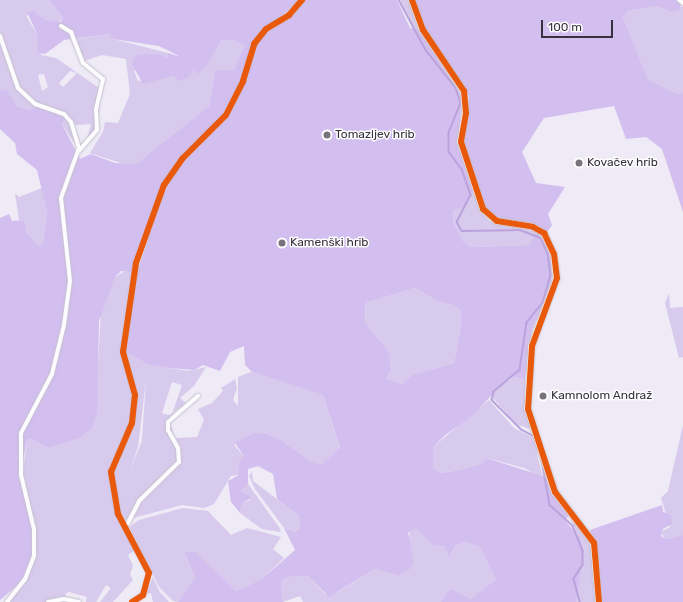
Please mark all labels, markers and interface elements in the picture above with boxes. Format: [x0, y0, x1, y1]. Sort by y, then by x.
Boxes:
scale bar [543, 12, 615, 38]
text: 100 m [548, 20, 582, 34]
place label: Tomazljev hrib [335, 128, 415, 142]
marker: Tomazljev hrib [322, 130, 332, 140]
place label: Kovačev hrib [587, 156, 658, 170]
marker: Kovačev hrib [574, 158, 584, 168]
place label: Kamenški hrib [290, 236, 368, 250]
marker: Kamenški hrib [277, 238, 287, 248]
place label: Kamnolom Andraž [551, 389, 653, 403]
marker: Kamnolom Andraž [538, 391, 548, 401]

